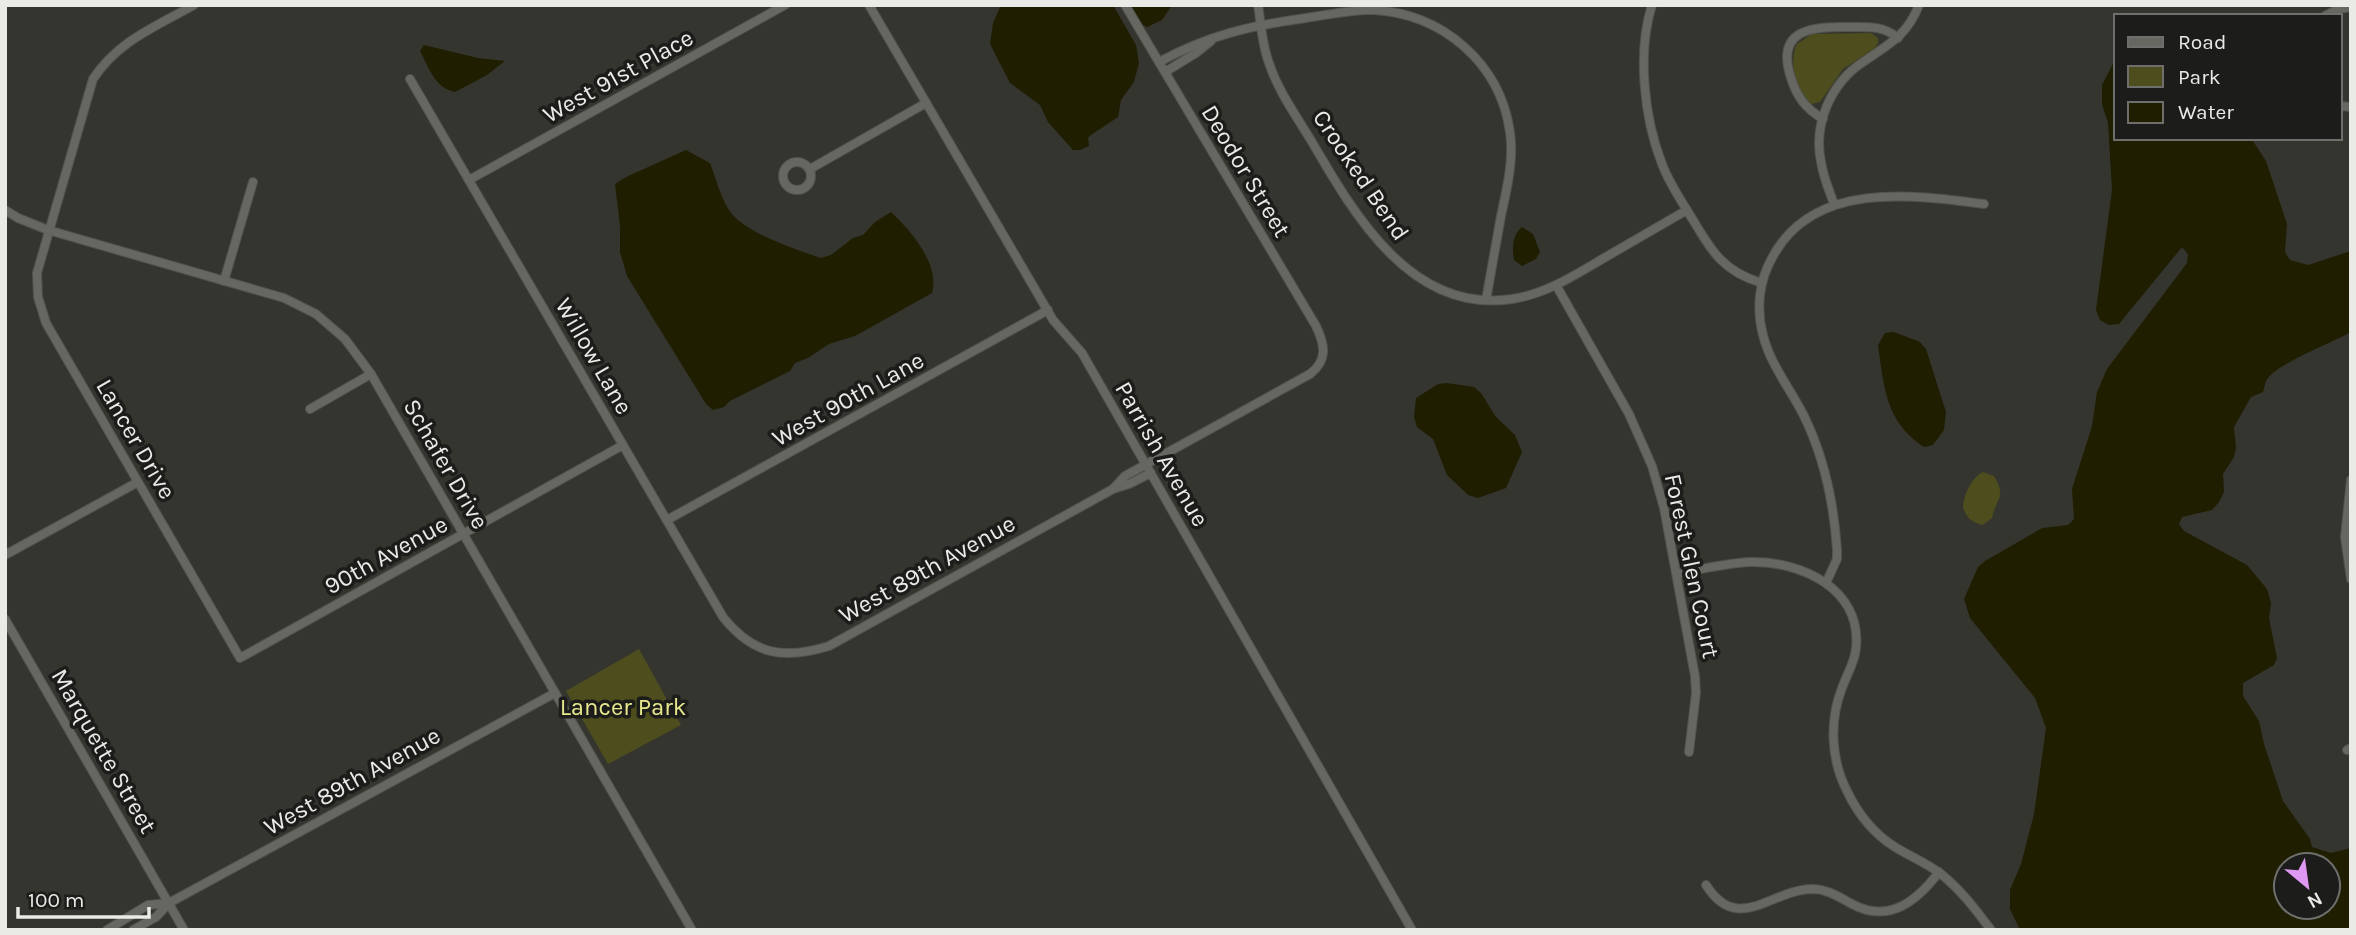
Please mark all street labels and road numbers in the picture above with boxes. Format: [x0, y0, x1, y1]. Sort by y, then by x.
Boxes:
street label: West 91st Place [538, 23, 698, 129]
street label: Deodor Street [1196, 100, 1296, 242]
street label: Crooked Bend [1307, 104, 1415, 246]
street label: Willow Lane [550, 293, 638, 419]
street label: West 90th Lane [767, 346, 929, 452]
street label: Lancer Drive [90, 374, 182, 504]
street label: Parrish Avenue [1109, 377, 1215, 531]
street label: Schafer Drive [397, 394, 495, 534]
street label: Forest Glen Court [1659, 471, 1725, 661]
street label: West 89th Avenue [834, 509, 1020, 629]
street label: 90th Avenue [320, 510, 452, 600]
street label: Marquette Street [46, 664, 162, 838]
street label: West 89th Avenue [259, 721, 445, 841]

